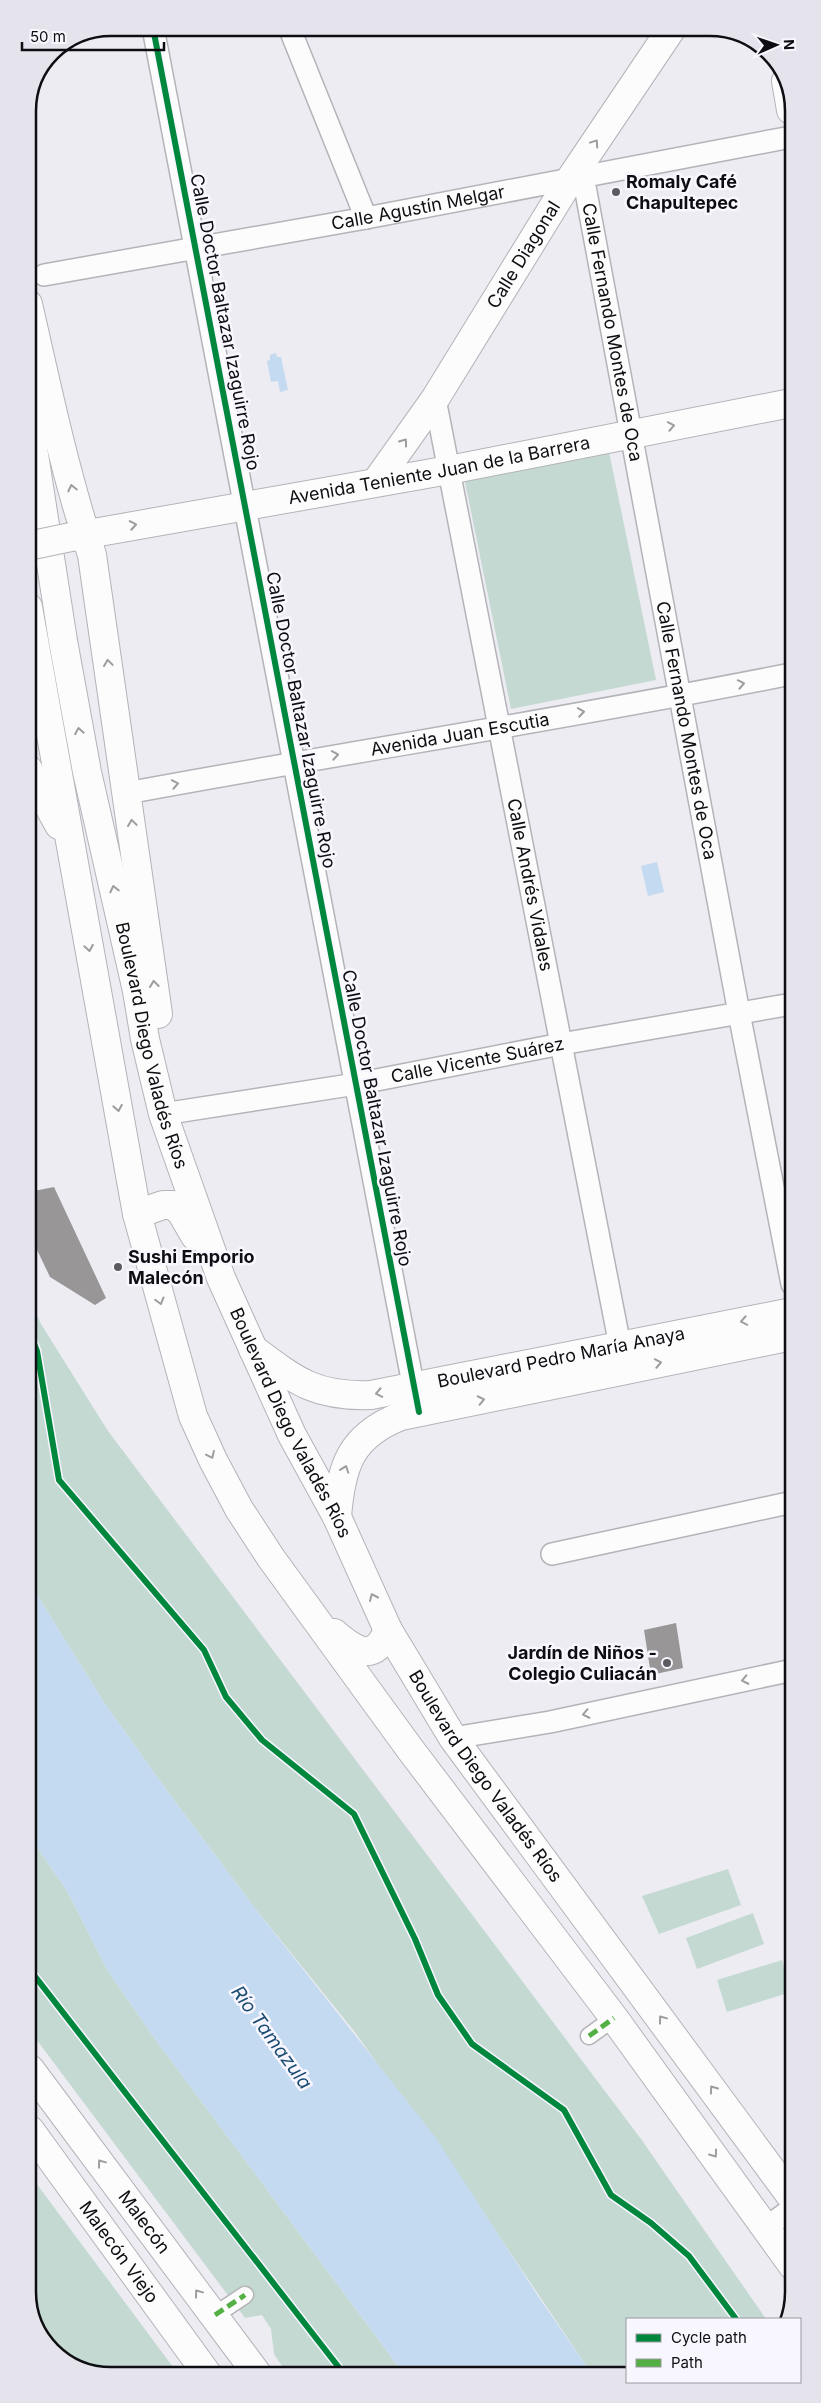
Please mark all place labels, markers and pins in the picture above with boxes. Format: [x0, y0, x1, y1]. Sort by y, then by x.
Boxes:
place label: Romaly Café Chapultepec [626, 171, 738, 213]
marker: Romaly Café Chapultepec [610, 186, 622, 198]
place label: Sushi Emporio Malecón [128, 1246, 255, 1288]
marker: Sushi Emporio Malecón [112, 1261, 124, 1273]
place label: Jardín de Niños - Colegio Culiacán [508, 1642, 657, 1684]
marker: Jardín de Niños - Colegio Culiacán [661, 1657, 673, 1669]

